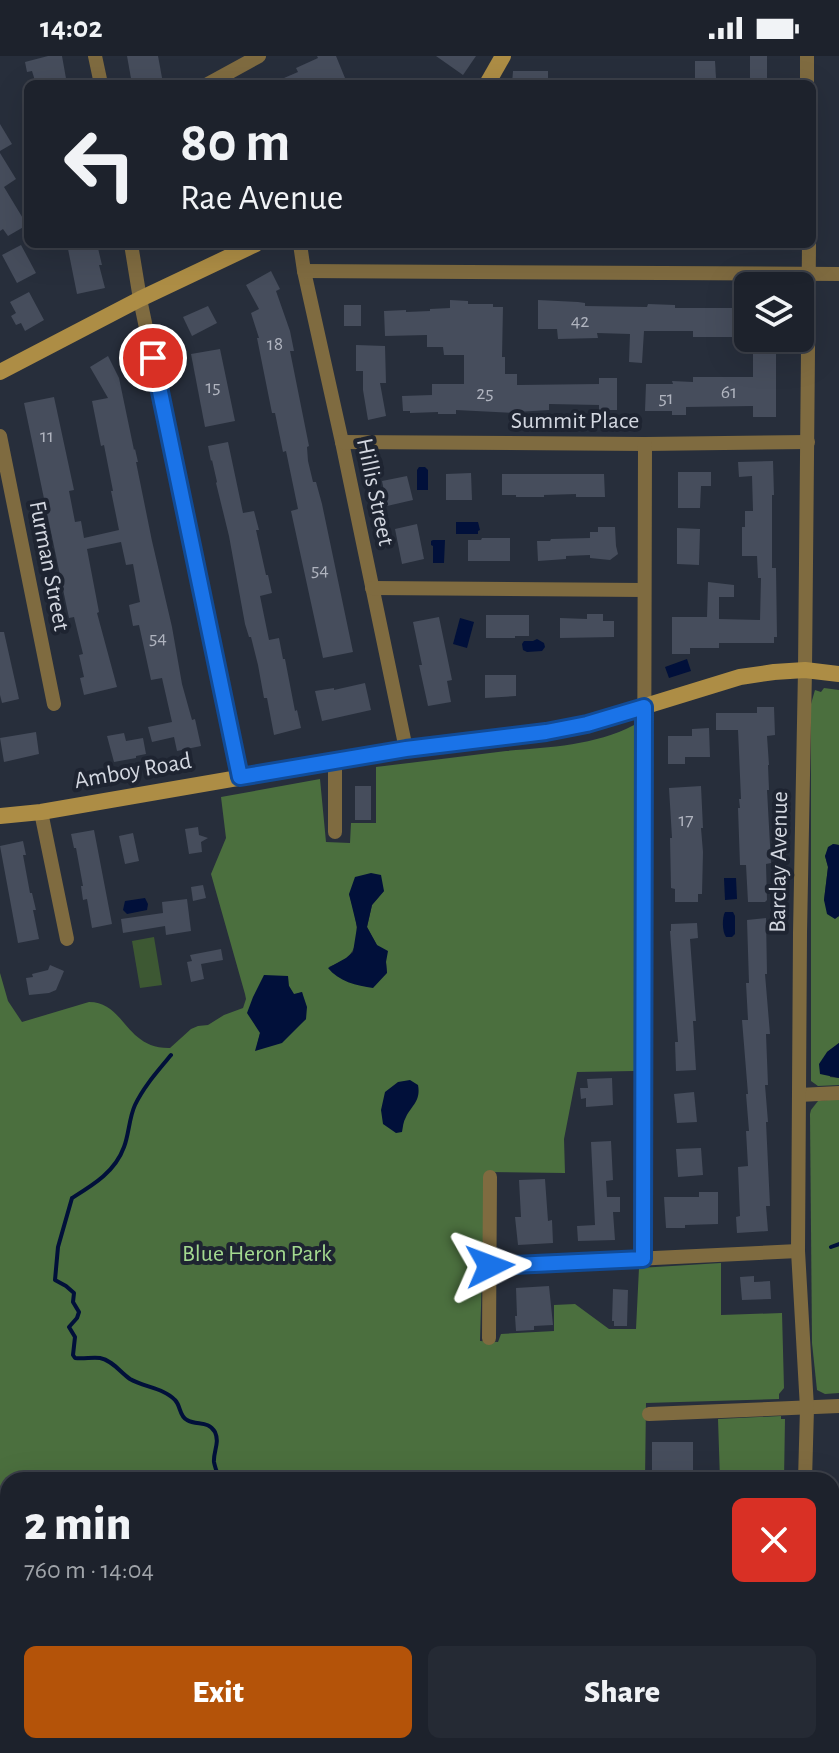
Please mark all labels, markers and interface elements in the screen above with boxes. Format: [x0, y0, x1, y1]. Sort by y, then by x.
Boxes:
text: 14:02 [40, 13, 103, 43]
icon: left [48, 112, 152, 216]
text: 80 m [180, 115, 290, 171]
text: Rae Avenue [180, 180, 343, 216]
map controls [734, 272, 814, 352]
button: layers [734, 272, 814, 352]
house number: 42 [571, 311, 589, 331]
pin [119, 324, 187, 392]
house number: 18 [267, 334, 283, 354]
icon: arrive [131, 336, 175, 380]
house number: 15 [205, 377, 221, 397]
house number: 61 [721, 382, 737, 402]
house number: 25 [476, 383, 494, 403]
house number: 51 [658, 388, 674, 408]
street label: Summit Place [511, 409, 639, 433]
house number: 11 [40, 426, 54, 446]
street label: Hillis Street [352, 436, 398, 548]
street label: Furman Street [25, 499, 73, 633]
house number: 54 [311, 560, 329, 580]
house number: 54 [149, 628, 167, 648]
street label: Amboy Road [73, 749, 193, 793]
street label: Barclay Avenue [766, 791, 792, 933]
house number: 17 [678, 810, 694, 830]
position arrow [448, 1224, 532, 1308]
park label: Blue Heron Park [182, 1242, 332, 1266]
button: close [732, 1498, 816, 1582]
text: 2 min [24, 1501, 132, 1549]
text: 760 m · 14:04 [24, 1557, 154, 1583]
button: Exit [24, 1646, 412, 1738]
button: Share [428, 1646, 816, 1738]

